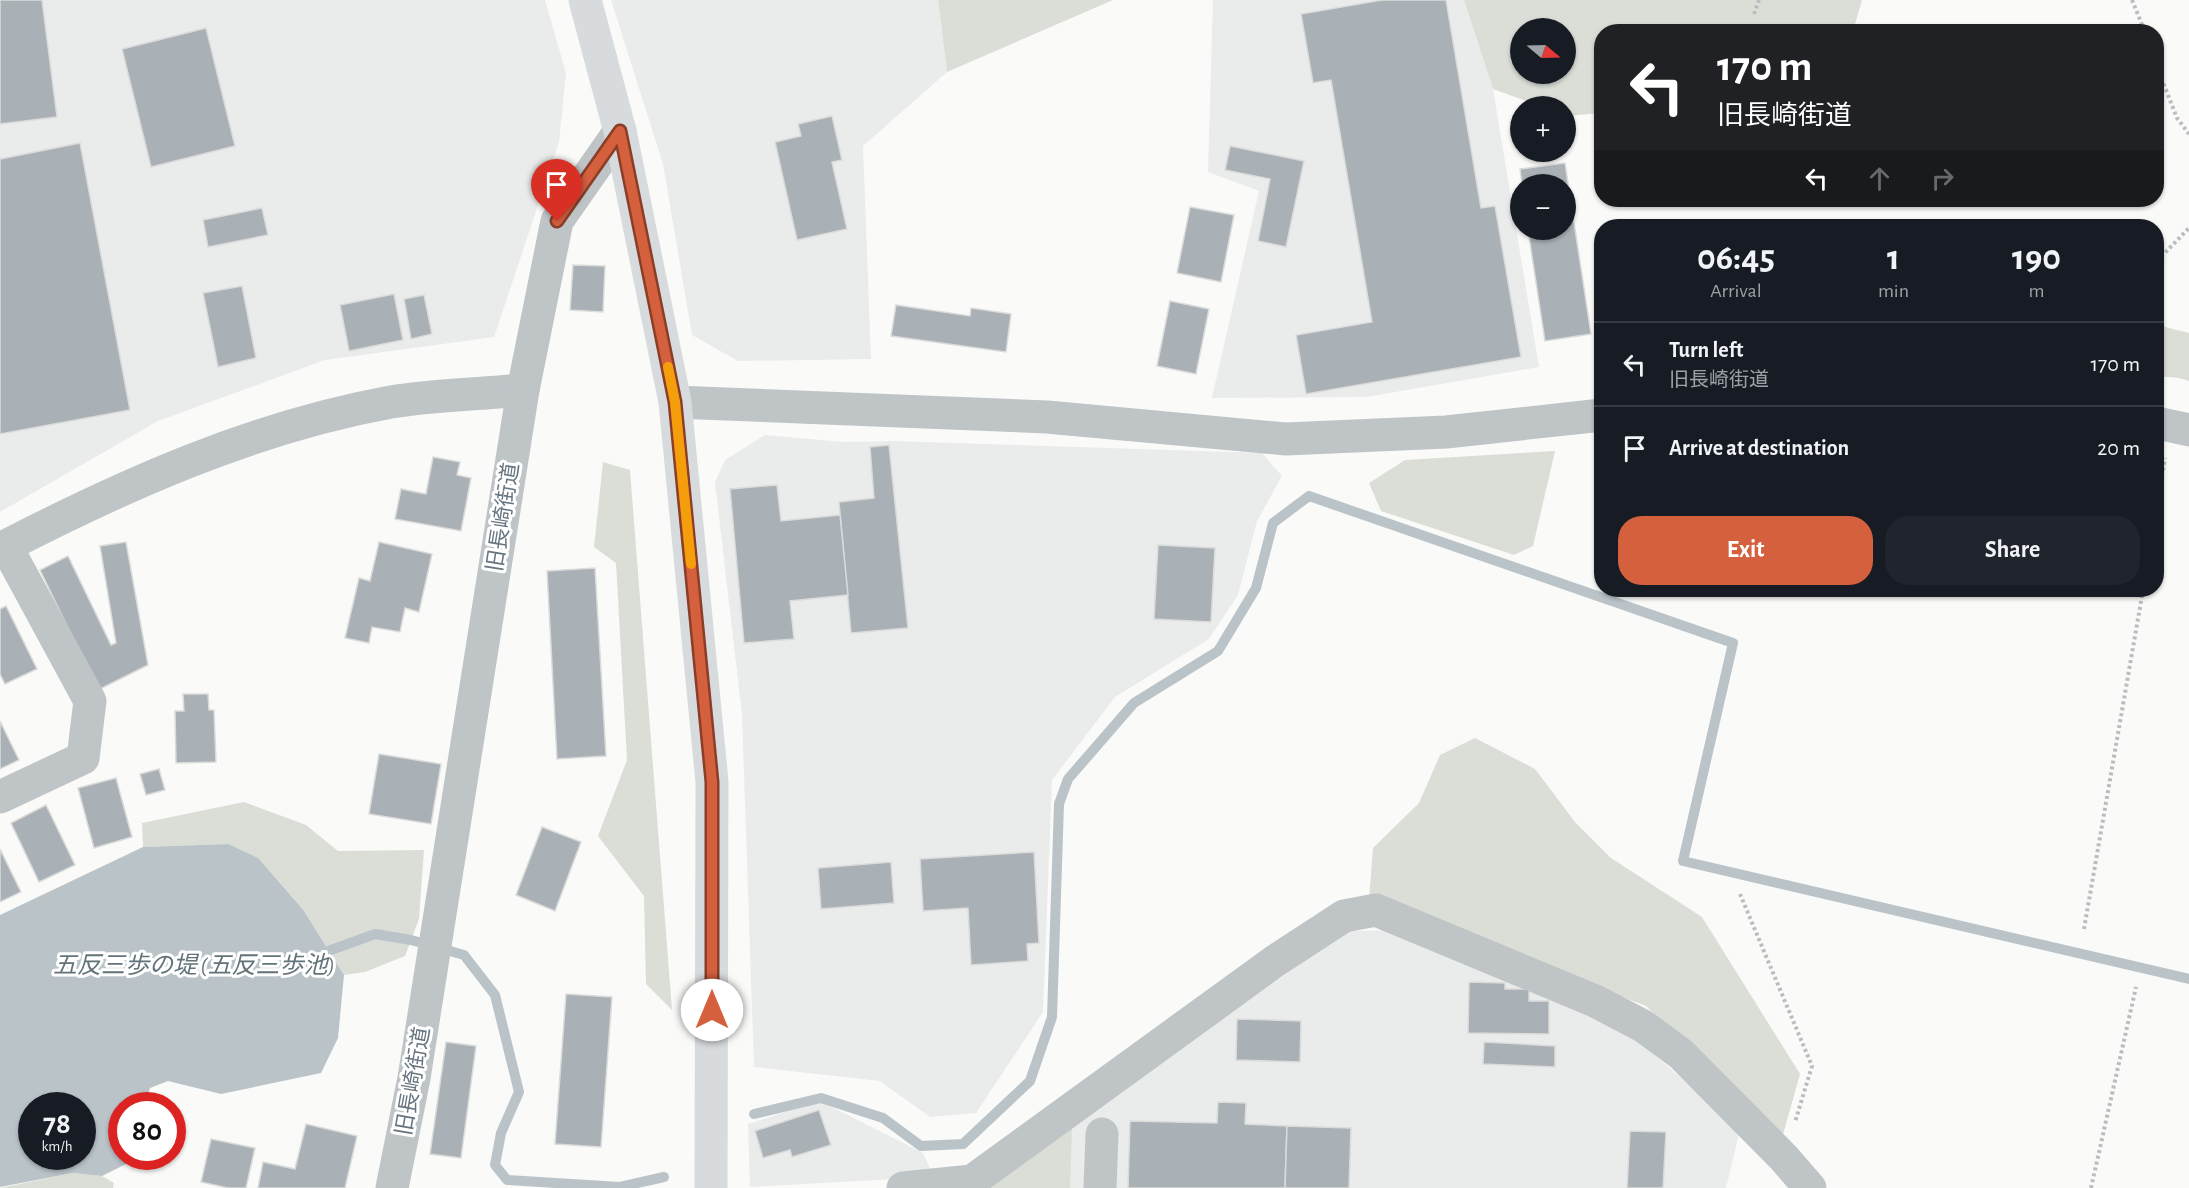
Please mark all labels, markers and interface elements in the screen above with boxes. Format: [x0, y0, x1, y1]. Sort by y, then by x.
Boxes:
north arrow [1510, 18, 1576, 84]
map controls [1510, 18, 1576, 240]
text: 170 m [1717, 46, 1812, 88]
icon: left [1618, 48, 1696, 126]
button: + [1510, 96, 1576, 162]
text: 旧長崎街道 [1717, 102, 1852, 129]
pin [531, 159, 582, 221]
icon: left [1800, 162, 1833, 195]
icon: ahead [1863, 162, 1896, 195]
icon: right [1926, 162, 1959, 195]
icon: arrive [540, 168, 573, 201]
button: − [1510, 174, 1576, 240]
text: 06:45 [1697, 240, 1775, 276]
text: 1 [1887, 240, 1900, 276]
text: 190 [2012, 240, 2061, 276]
text: Arrival [1710, 281, 1762, 301]
text: min [1878, 281, 1909, 301]
text: m [2029, 281, 2045, 301]
text: Turn left [1669, 339, 1743, 361]
icon: left [1618, 348, 1651, 381]
text: 170 m [2090, 353, 2140, 375]
text: 旧長崎街道 [1669, 370, 1769, 390]
icon: arrive [1618, 432, 1651, 465]
text: Arrive at destination [1669, 437, 1849, 459]
text: 20 m [2097, 437, 2140, 459]
street label: 旧長崎街道 [483, 461, 522, 573]
button: Exit [1618, 516, 1873, 585]
button: Share [1885, 516, 2140, 585]
water label: 五反三歩の堤 (五反三歩池) [53, 952, 335, 978]
position arrow [680, 978, 744, 1042]
street label: 旧長崎街道 [392, 1025, 433, 1137]
speed limit sign: 80 [108, 1092, 186, 1170]
text: 78 [43, 1109, 71, 1139]
text: km/h [42, 1139, 72, 1154]

